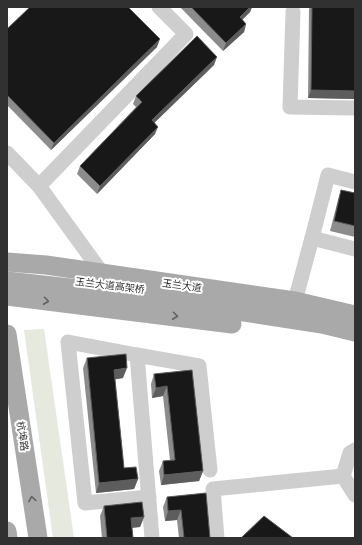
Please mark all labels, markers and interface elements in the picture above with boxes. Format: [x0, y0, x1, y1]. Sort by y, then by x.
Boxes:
street label: 玉兰大道高架桥 [74, 275, 145, 296]
street label: 玉兰大道 [161, 276, 203, 295]
one-way arrow [43, 296, 49, 305]
one-way arrow [172, 312, 178, 321]
street label: 杭埠路 [14, 420, 31, 452]
one-way arrow [28, 496, 37, 503]

